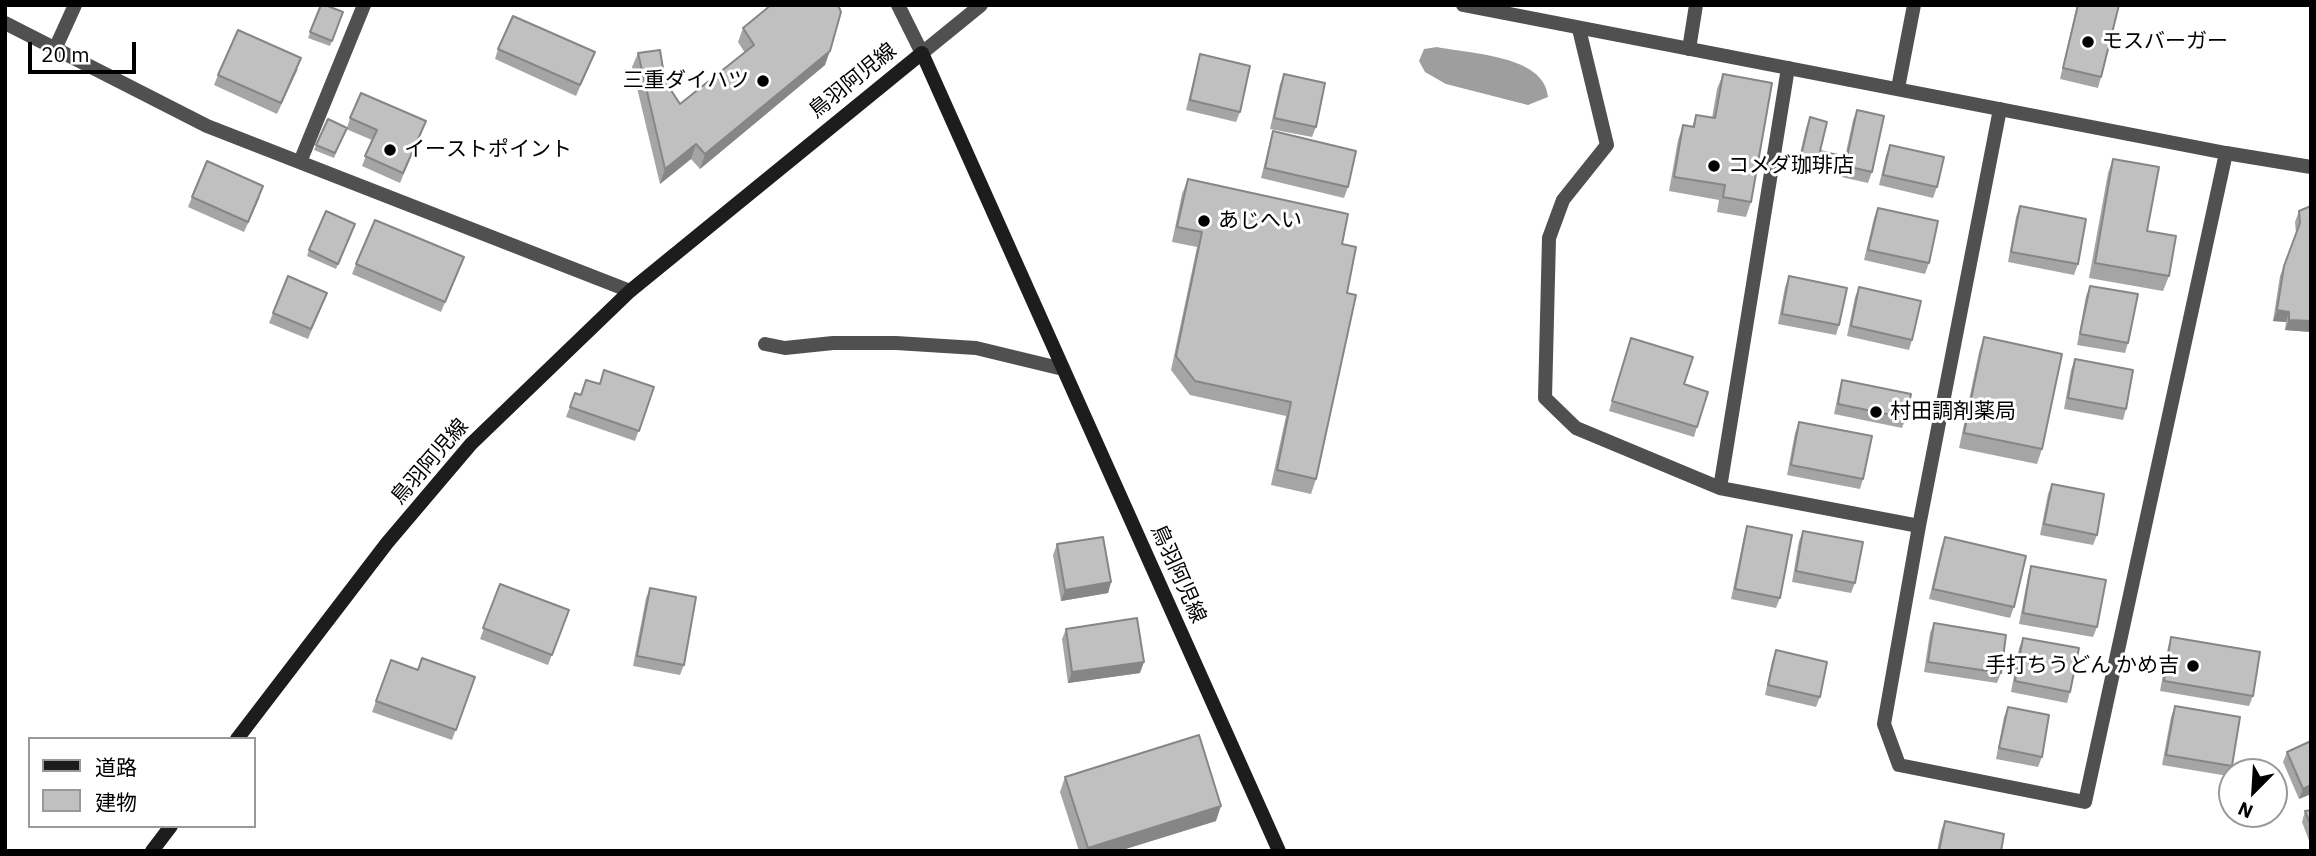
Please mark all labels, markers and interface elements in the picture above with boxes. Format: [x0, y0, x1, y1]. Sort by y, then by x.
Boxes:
scale bar [32, 28, 140, 72]
place label: モスバーガー [2102, 29, 2228, 55]
marker: モスバーガー [2080, 34, 2096, 50]
street label: 鳥羽阿児線 [804, 38, 902, 124]
text: 20 m [41, 40, 90, 68]
place label: 三重ダイハツ [623, 68, 749, 94]
marker: 三重ダイハツ [755, 73, 771, 89]
place label: イーストポイント [404, 137, 572, 163]
marker: イーストポイント [382, 142, 398, 158]
place label: コメダ珈琲店 [1728, 153, 1854, 179]
marker: コメダ珈琲店 [1706, 158, 1722, 174]
place label: あじへい [1218, 208, 1302, 234]
marker: あじへい [1196, 213, 1212, 229]
place label: 村田調剤薬局 [1890, 399, 2016, 425]
marker: 村田調剤薬局 [1868, 404, 1884, 420]
street label: 鳥羽阿児線 [386, 414, 474, 510]
street label: 鳥羽阿児線 [1145, 521, 1211, 627]
place label: 手打ちうどん かめ吉 [1985, 653, 2179, 679]
marker: 手打ちうどん かめ吉 [2185, 658, 2201, 674]
legend [28, 737, 256, 828]
text: 道路 [95, 753, 137, 781]
north arrow [2218, 758, 2288, 828]
text: 建物 [95, 788, 137, 816]
text: N [2234, 797, 2256, 824]

